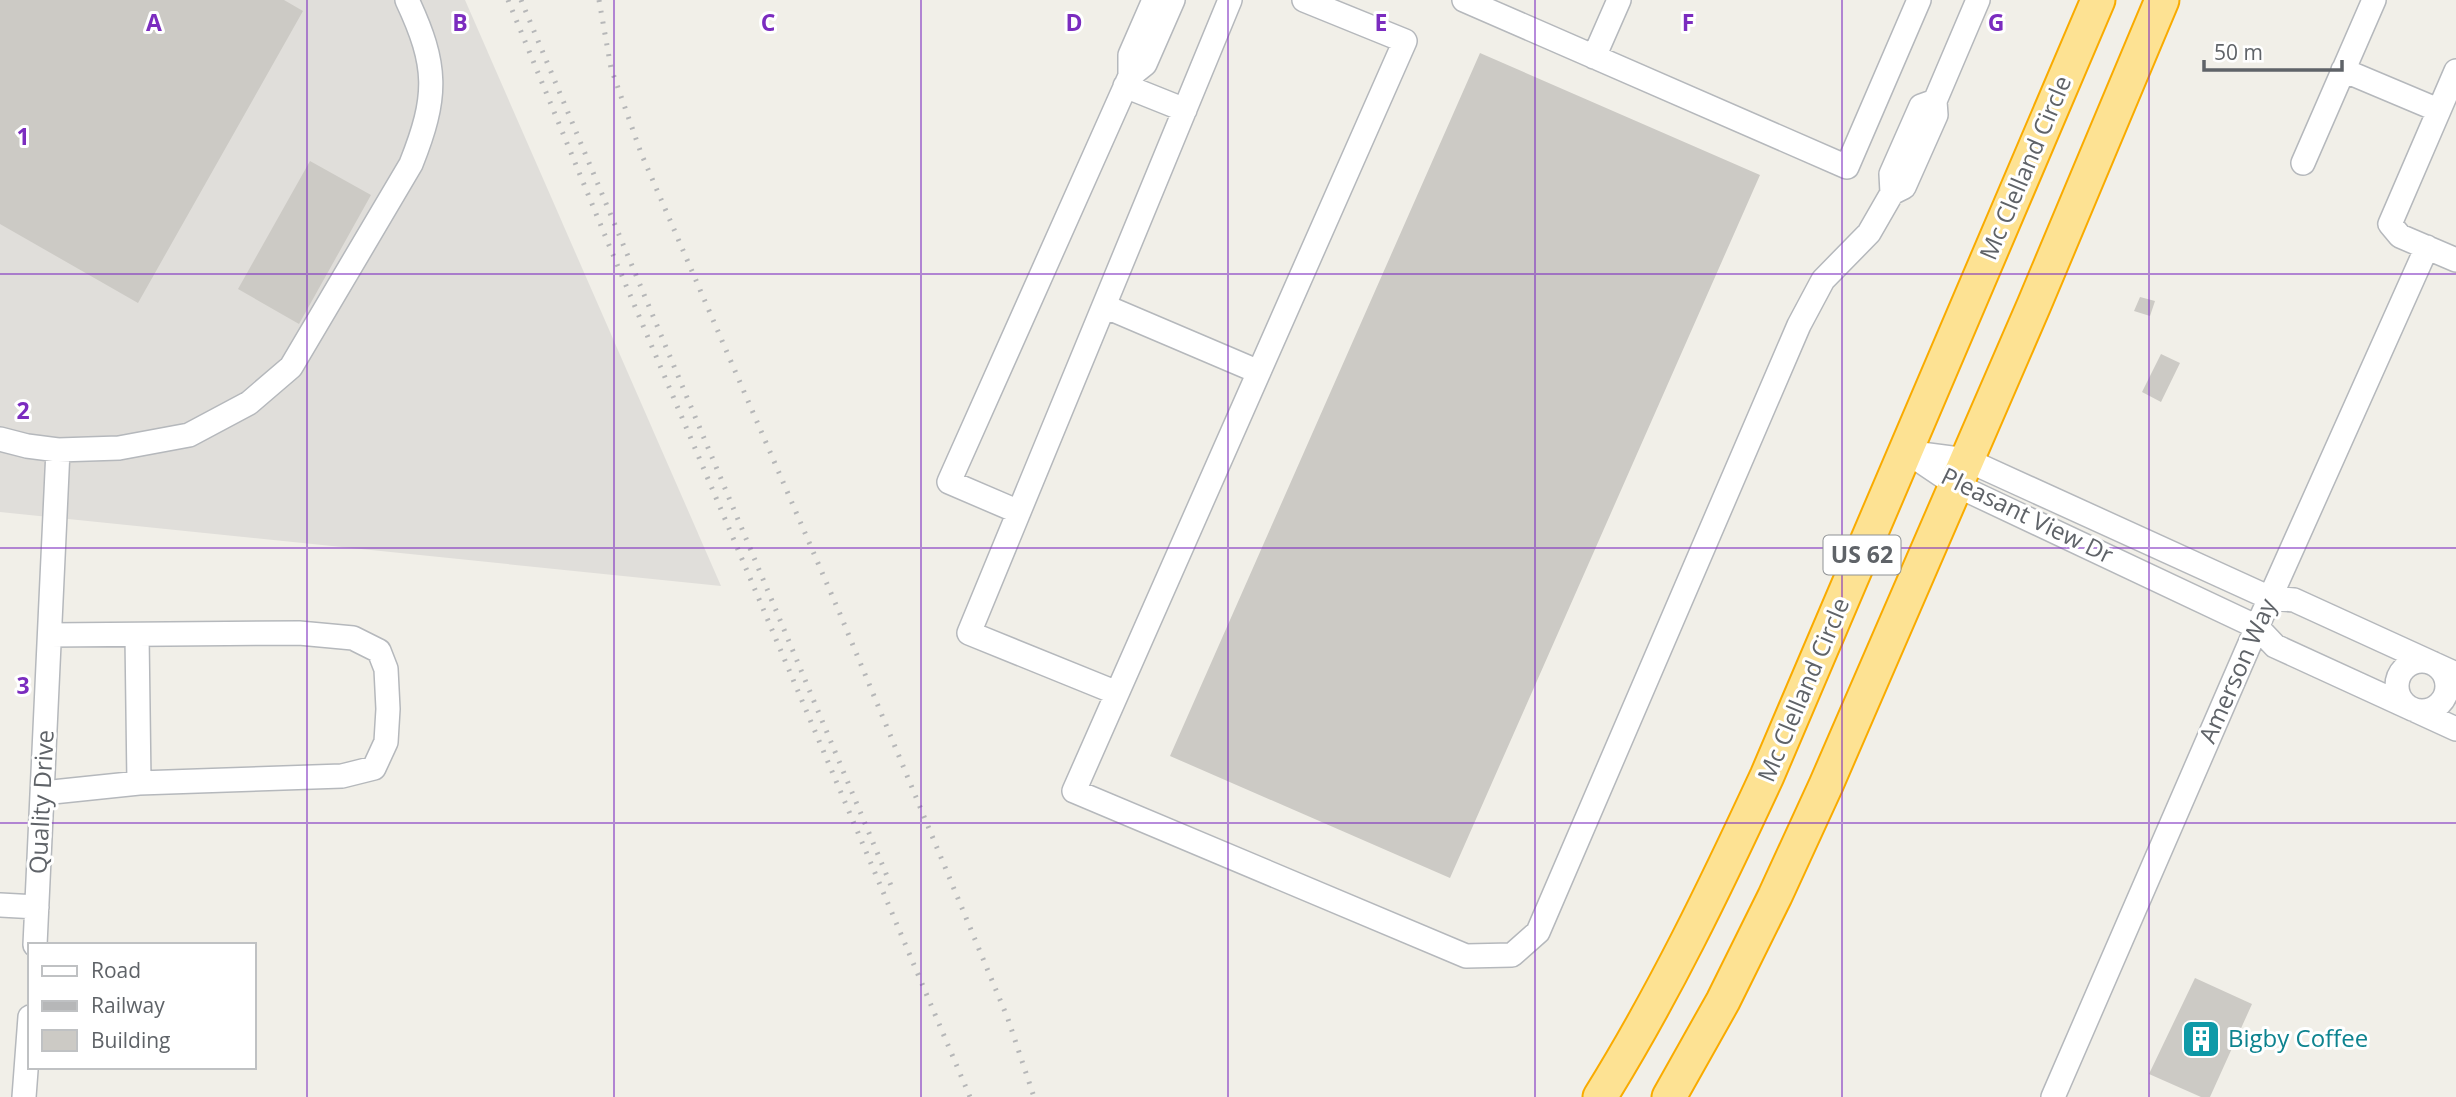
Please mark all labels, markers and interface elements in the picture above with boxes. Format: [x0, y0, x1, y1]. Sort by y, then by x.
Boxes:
text: A [146, 6, 162, 38]
text: B [452, 6, 468, 38]
text: C [761, 6, 775, 38]
text: D [1065, 6, 1083, 38]
text: E [1375, 6, 1387, 38]
text: F [1682, 6, 1694, 38]
text: G [1988, 6, 2004, 38]
scale bar [2204, 28, 2342, 72]
text: 50 m [2214, 38, 2263, 66]
street label: Mc Clelland Circle [1971, 70, 2078, 265]
text: 1 [16, 120, 30, 152]
text: 2 [16, 394, 30, 426]
street label: Pleasant View Dr [1936, 459, 2119, 571]
road number: US 62 [1824, 536, 1900, 575]
street label: Mc Clelland Circle [1749, 592, 1856, 787]
street label: Amerson Way [2190, 592, 2284, 748]
text: 3 [16, 669, 30, 701]
street label: Quality Drive [20, 729, 61, 875]
legend [28, 943, 256, 1069]
text: Road [91, 956, 141, 984]
text: Railway [91, 991, 165, 1019]
building icon: Bigby Coffee [2180, 1018, 2222, 1060]
place label: Bigby Coffee [2228, 1021, 2368, 1054]
text: Building [91, 1026, 170, 1054]

